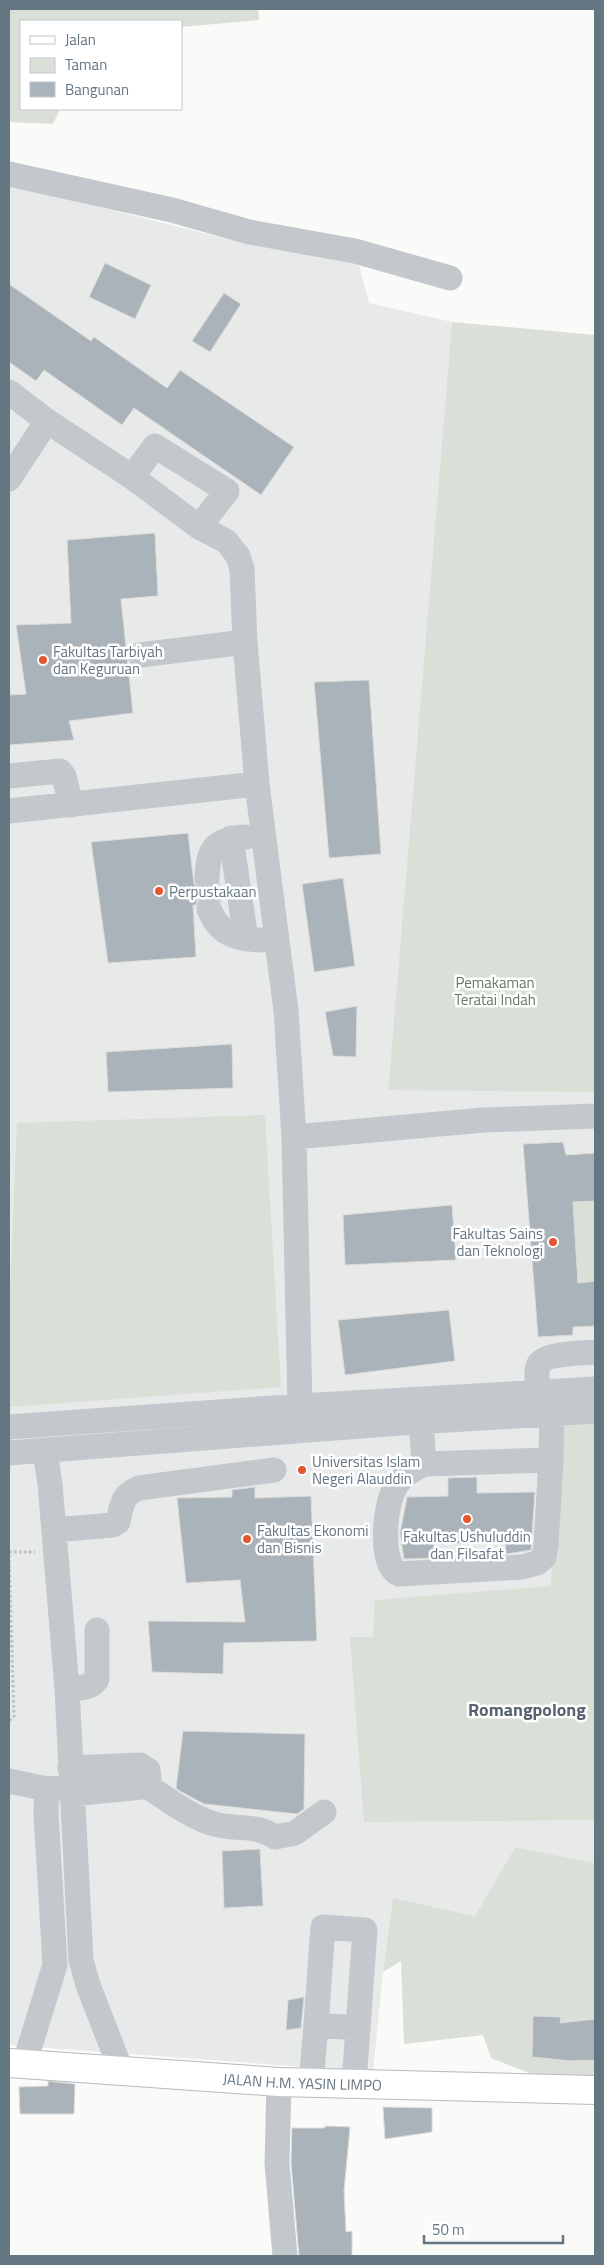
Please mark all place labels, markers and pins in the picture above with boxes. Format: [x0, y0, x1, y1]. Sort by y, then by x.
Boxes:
place label: Fakultas Tarbiyah dan Keguruan [53, 640, 163, 680]
marker: Fakultas Tarbiyah dan Keguruan [37, 654, 49, 666]
place label: Perpustakaan [169, 880, 256, 903]
marker: Perpustakaan [153, 885, 165, 897]
place label: Fakultas Sains dan Teknologi [452, 1222, 543, 1262]
marker: Fakultas Sains dan Teknologi [547, 1236, 559, 1248]
place label: Universitas Islam Negeri Alauddin [312, 1450, 420, 1490]
marker: Universitas Islam Negeri Alauddin [296, 1464, 308, 1476]
marker: Fakultas Ushuluddin dan Filsafat [461, 1513, 473, 1525]
place label: Fakultas Ekonomi dan Bisnis [257, 1519, 369, 1559]
place label: Fakultas Ushuluddin dan Filsafat [403, 1525, 531, 1565]
marker: Fakultas Ekonomi dan Bisnis [241, 1533, 253, 1545]

